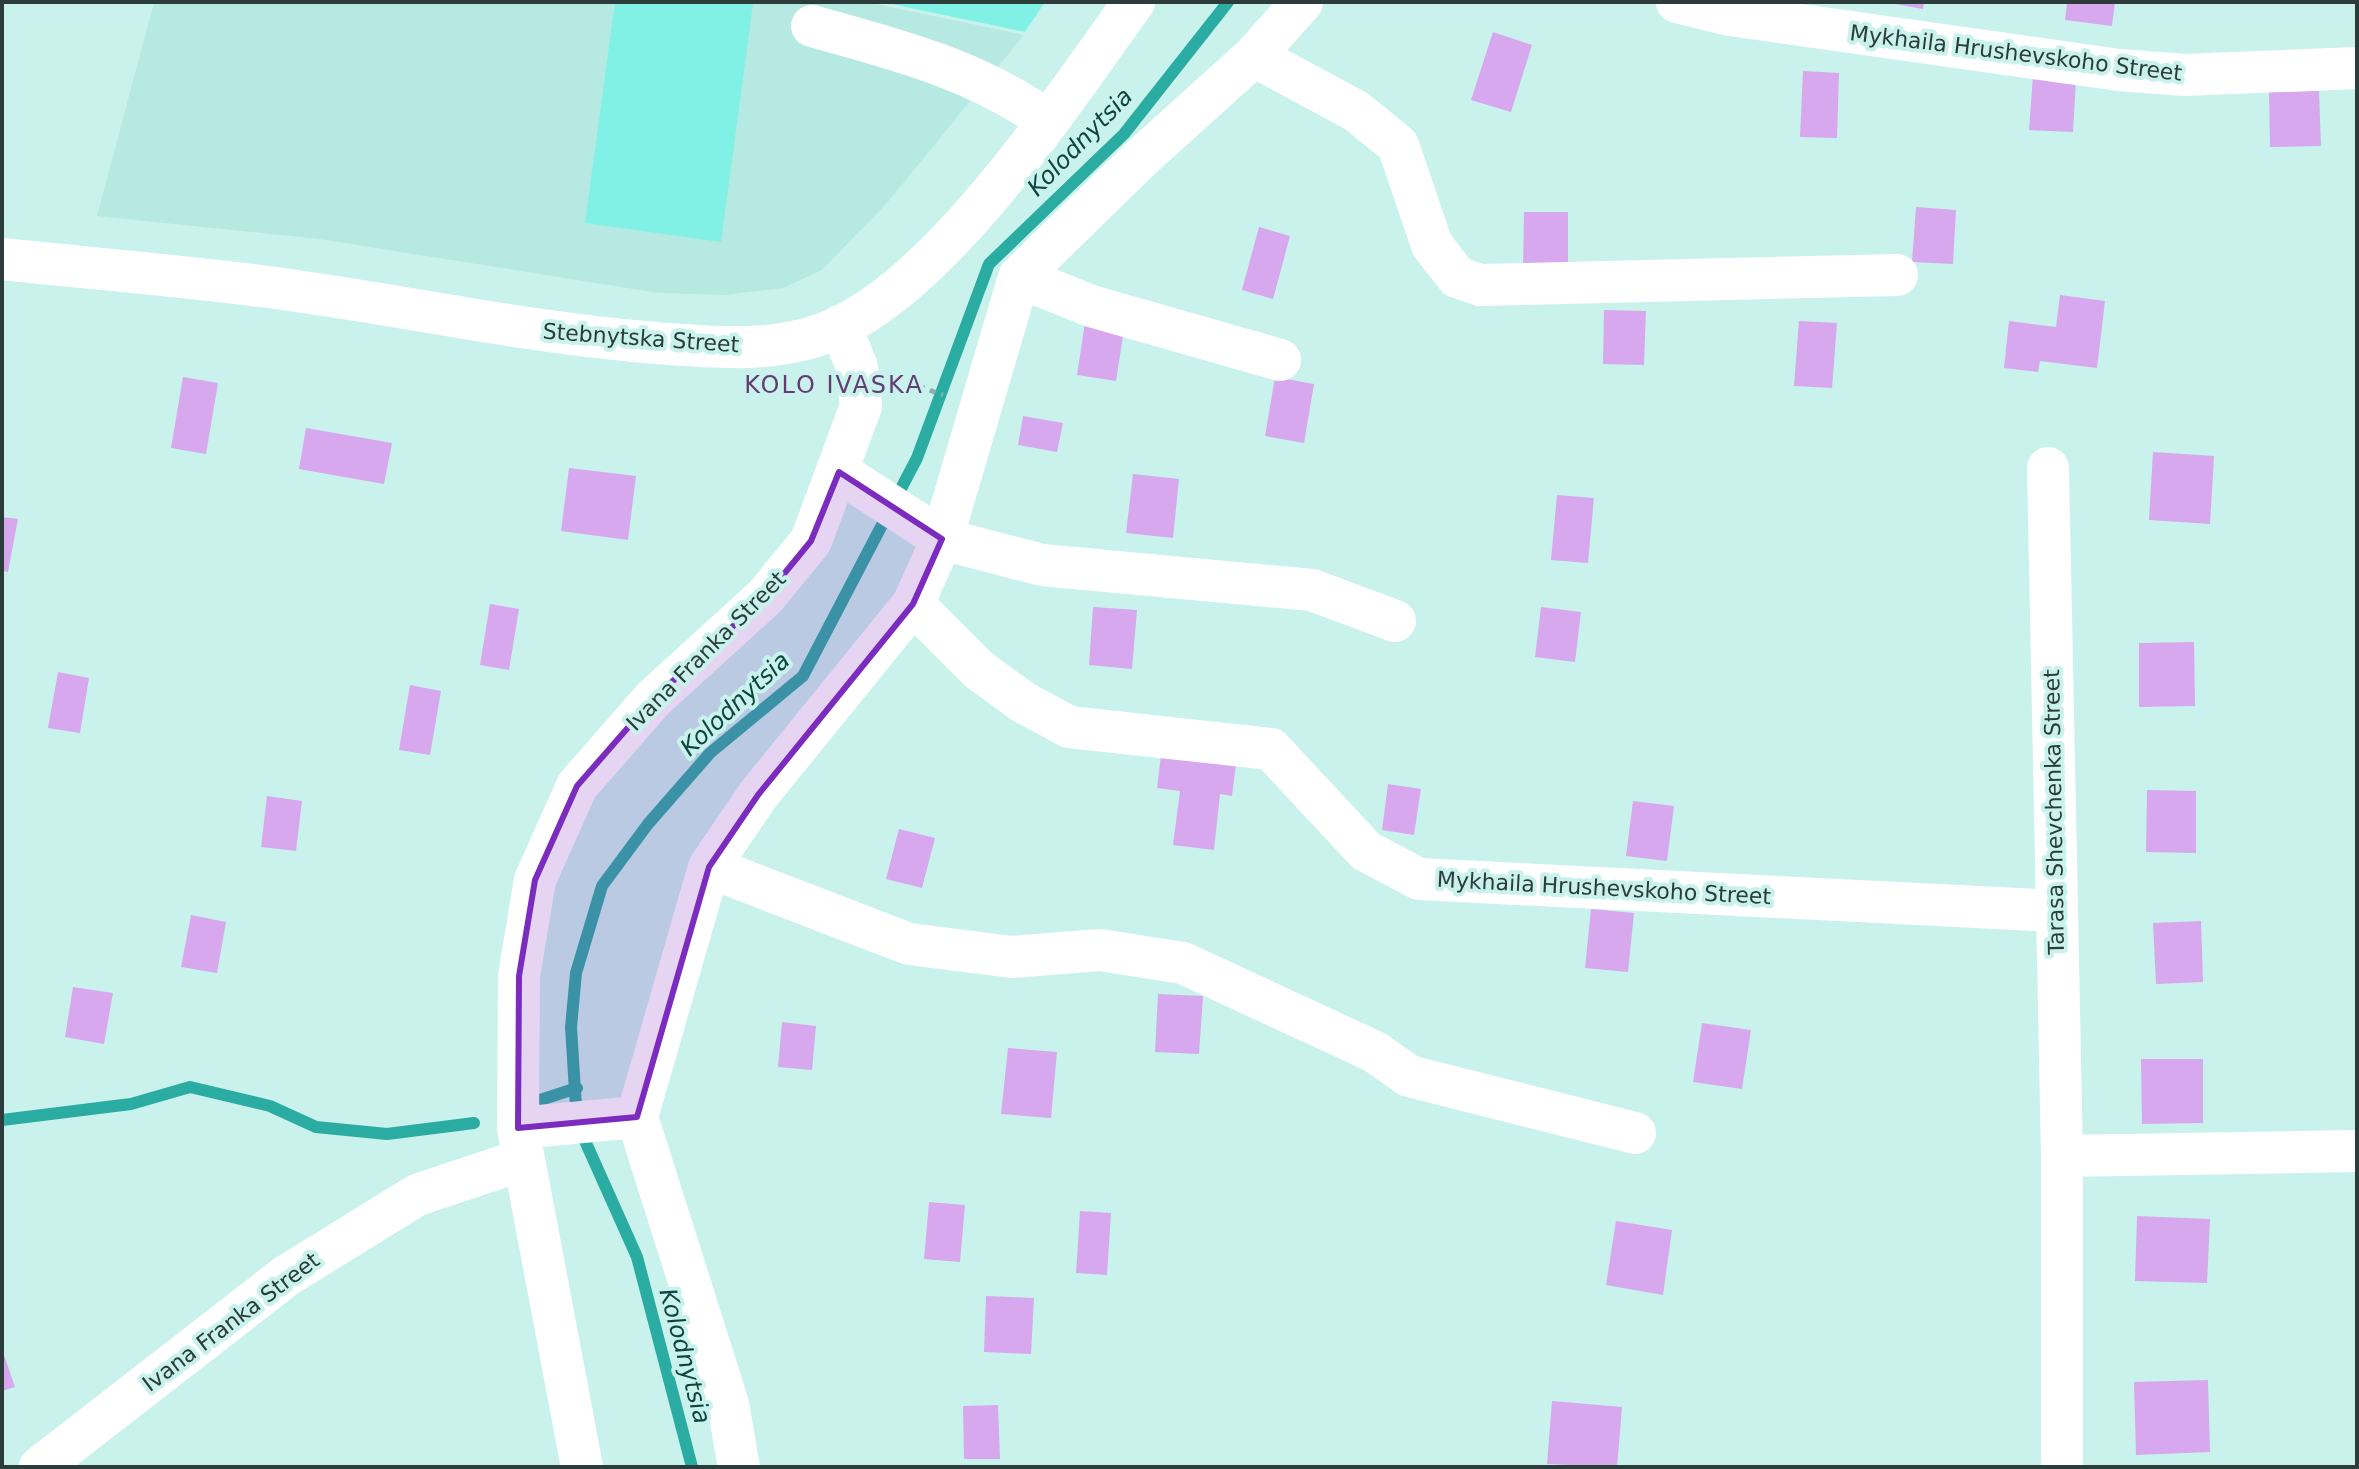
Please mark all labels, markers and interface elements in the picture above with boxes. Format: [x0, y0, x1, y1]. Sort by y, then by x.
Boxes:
street label: Mykhaila Hrushevskoho Street [1848, 20, 2184, 86]
water label: Kolodnytsia [1022, 82, 1138, 202]
street label: Stebnytska Street [542, 319, 740, 357]
district label: KOLO IVASKA [744, 371, 924, 399]
street label: Ivana Franka Street [621, 566, 791, 736]
water label: Kolodnytsia [675, 646, 795, 762]
street label: Tarasa Shevchenka Street [2039, 669, 2069, 956]
street label: Mykhaila Hrushevskoho Street [1436, 867, 1772, 909]
street label: Ivana Franka Street [138, 1247, 325, 1397]
water label: Kolodnytsia [654, 1285, 716, 1427]

